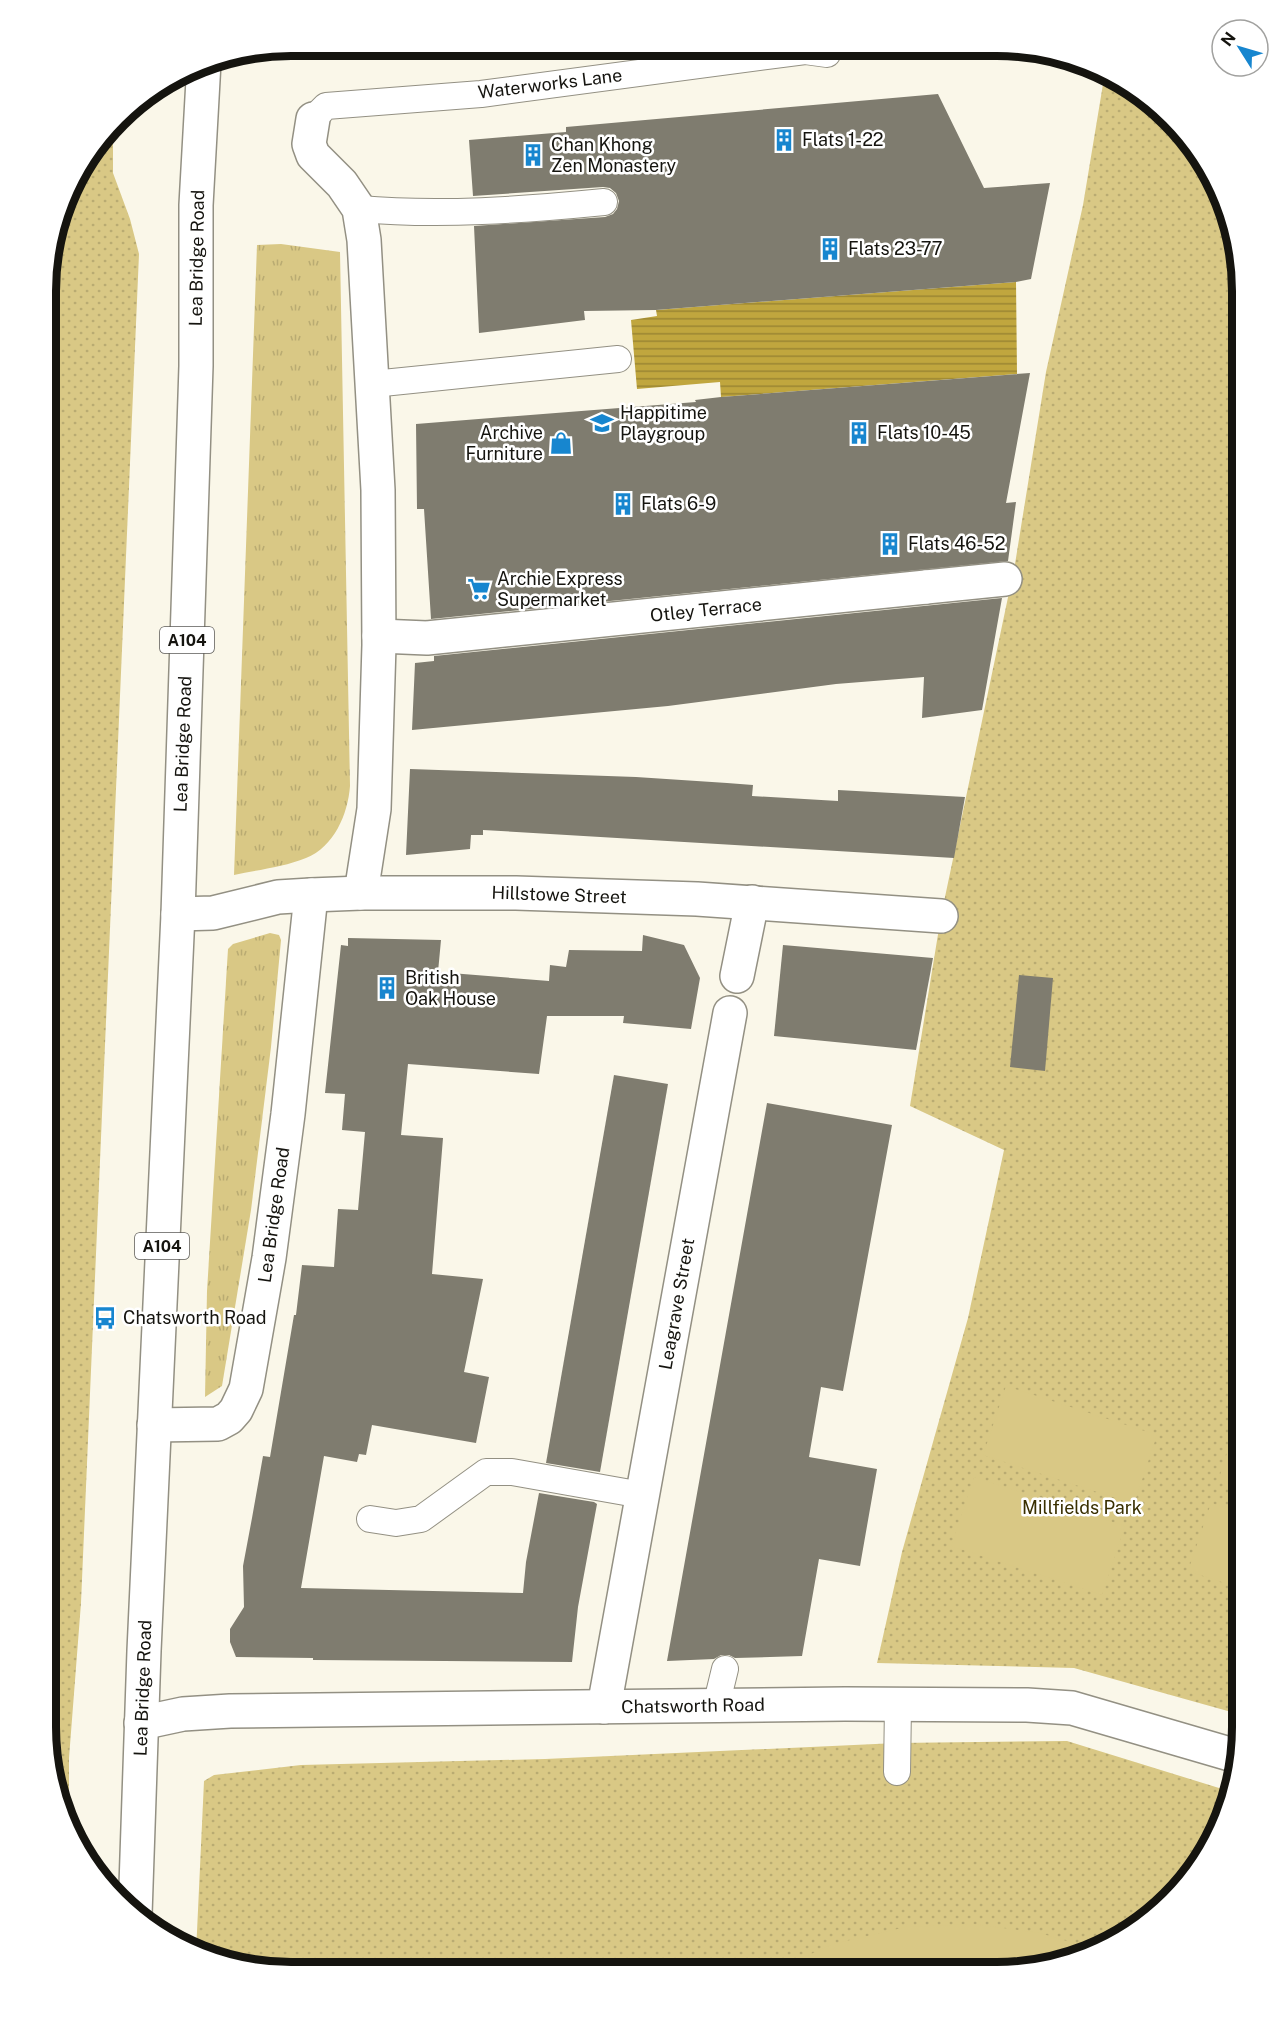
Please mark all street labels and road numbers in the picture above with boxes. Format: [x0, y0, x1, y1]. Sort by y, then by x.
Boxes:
street label: Waterworks Lane [477, 64, 623, 103]
street label: Lea Bridge Road [185, 189, 208, 327]
street label: Otley Terrace [649, 593, 763, 626]
road number: A104 [160, 627, 214, 653]
street label: Lea Bridge Road [170, 675, 195, 813]
street label: Hillstowe Street [491, 882, 627, 907]
street label: Lea Bridge Road [254, 1146, 293, 1284]
road number: A104 [135, 1233, 189, 1259]
street label: Leagrave Street [655, 1236, 698, 1372]
street label: Lea Bridge Road [130, 1619, 155, 1757]
street label: Chatsworth Road [621, 1694, 765, 1717]

